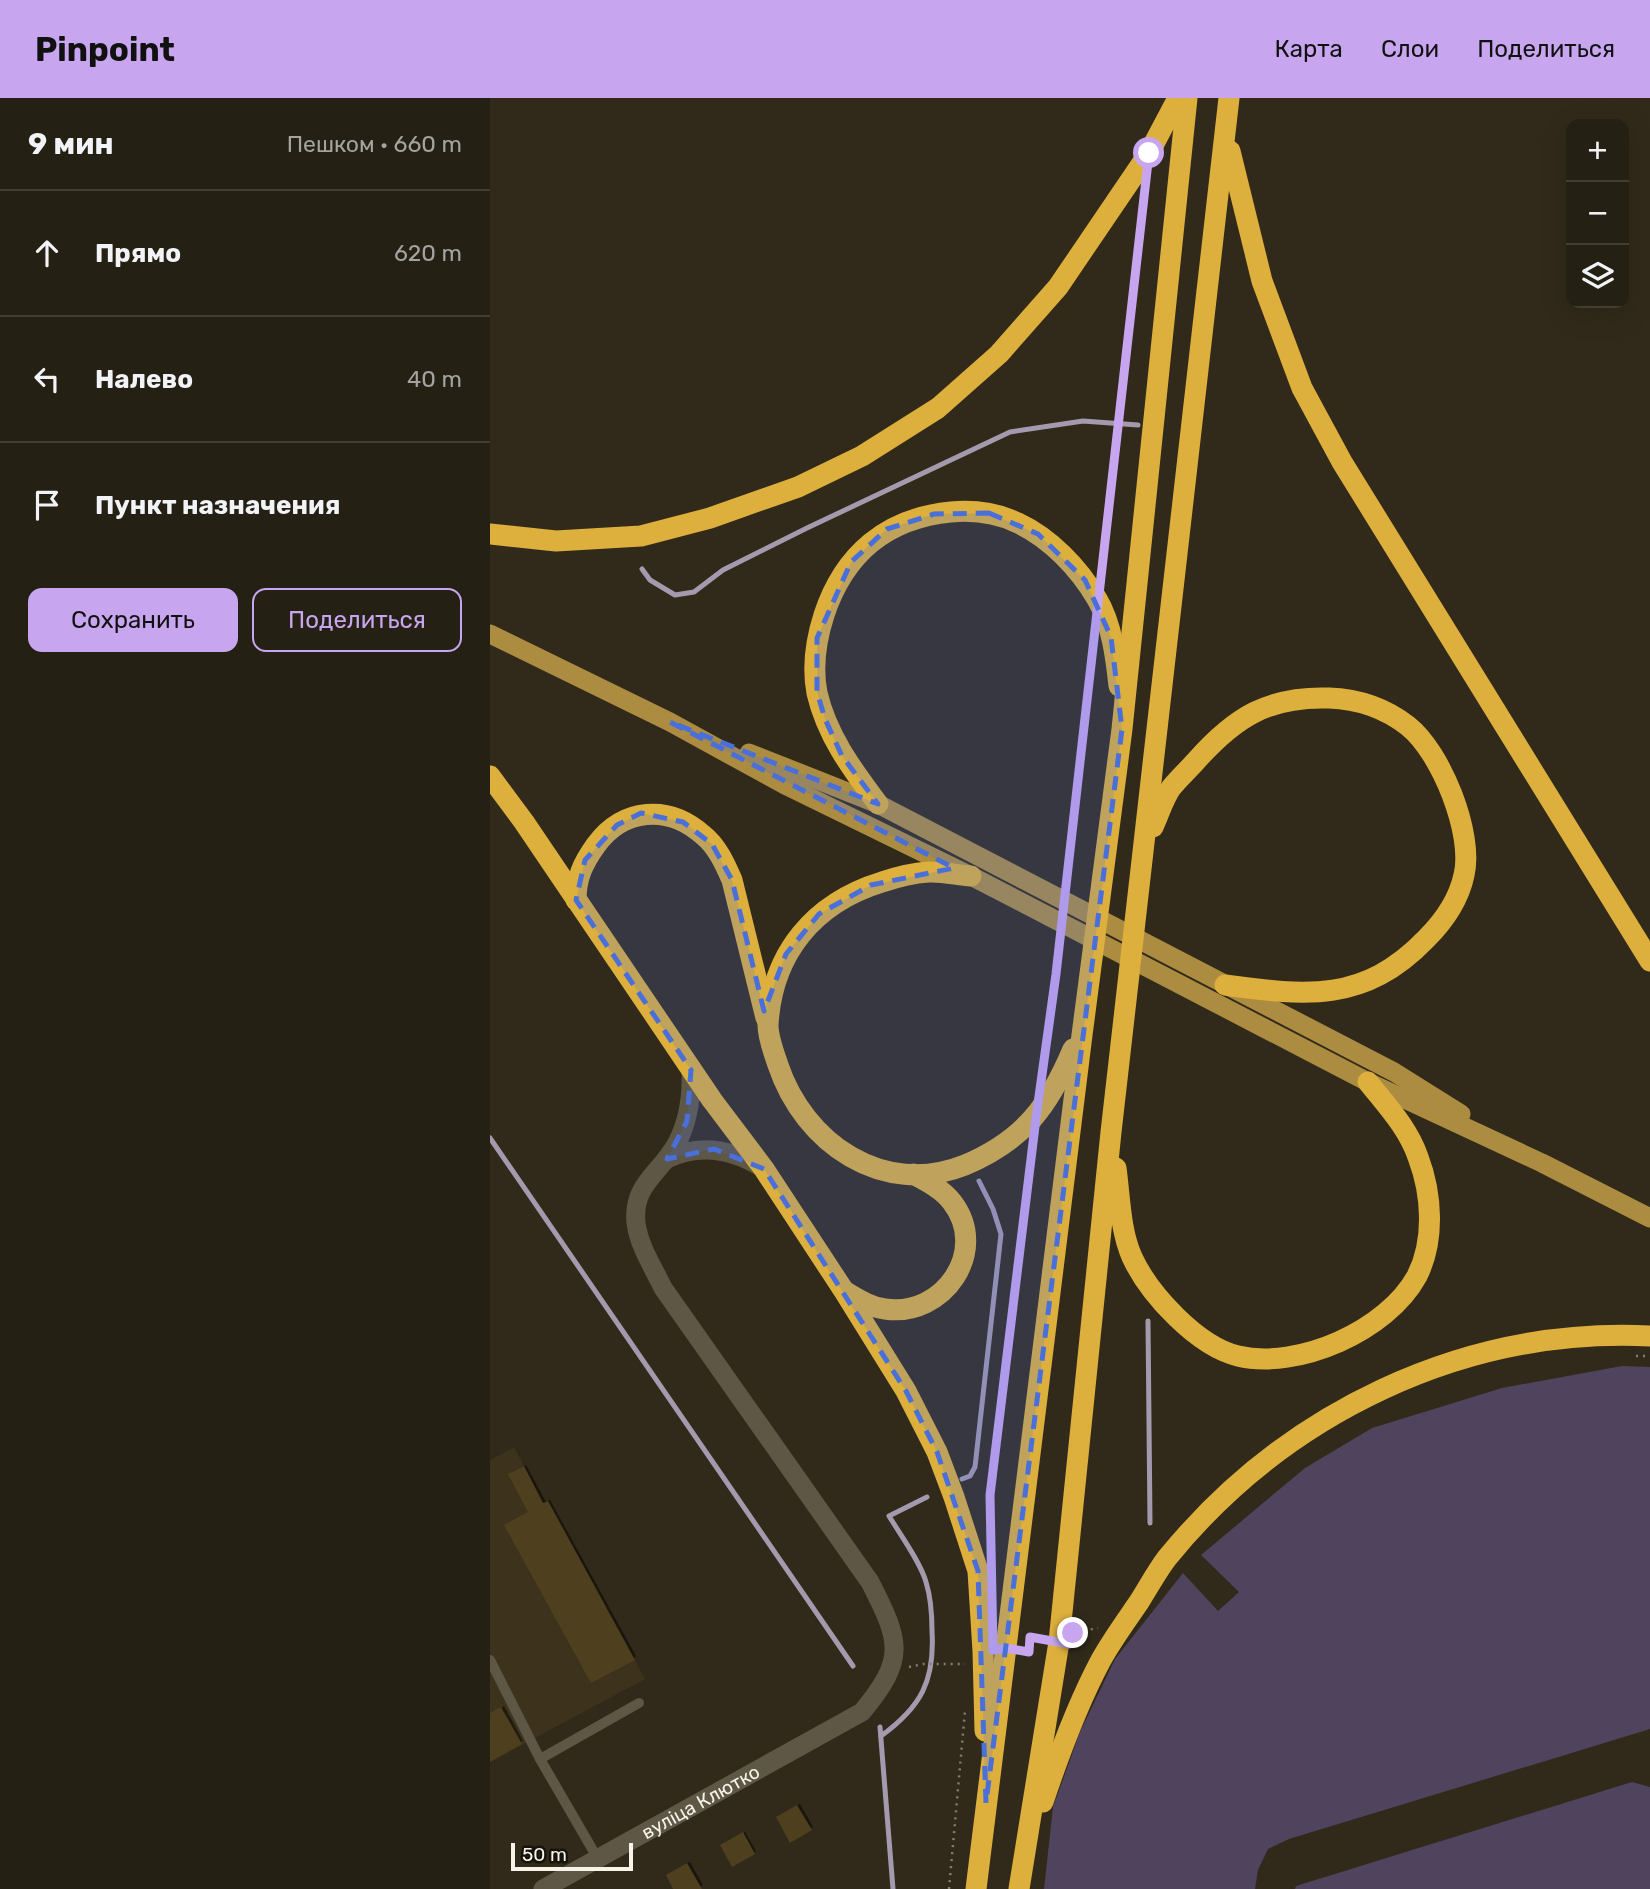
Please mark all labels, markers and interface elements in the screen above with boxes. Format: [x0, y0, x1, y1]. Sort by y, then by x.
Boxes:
text: Pinpoint [35, 30, 175, 69]
text: Карта [1274, 35, 1343, 63]
text: Слои [1381, 35, 1439, 63]
text: Поделиться [1477, 35, 1615, 63]
map controls [1566, 119, 1629, 308]
button: + [1566, 119, 1629, 182]
text: 9 мин [28, 126, 114, 162]
text: Пешком · 660 m [287, 130, 462, 158]
route start [1133, 137, 1164, 168]
button: − [1566, 182, 1629, 245]
icon: ahead [28, 234, 66, 272]
text: Прямо [95, 238, 181, 269]
text: 620 m [394, 239, 462, 267]
button: layers [1566, 245, 1629, 308]
icon: left [28, 360, 66, 398]
text: Налево [95, 364, 193, 395]
text: 40 m [407, 365, 462, 393]
icon: arrive [28, 486, 66, 524]
text: Пункт назначения [95, 490, 340, 521]
button: Сохранить [28, 588, 238, 652]
button: Поделиться [252, 588, 462, 652]
route end [1057, 1617, 1088, 1648]
street label: вуліца Клютко [637, 1760, 764, 1844]
scale bar [511, 1840, 634, 1872]
text: 50 m [522, 1843, 567, 1866]

